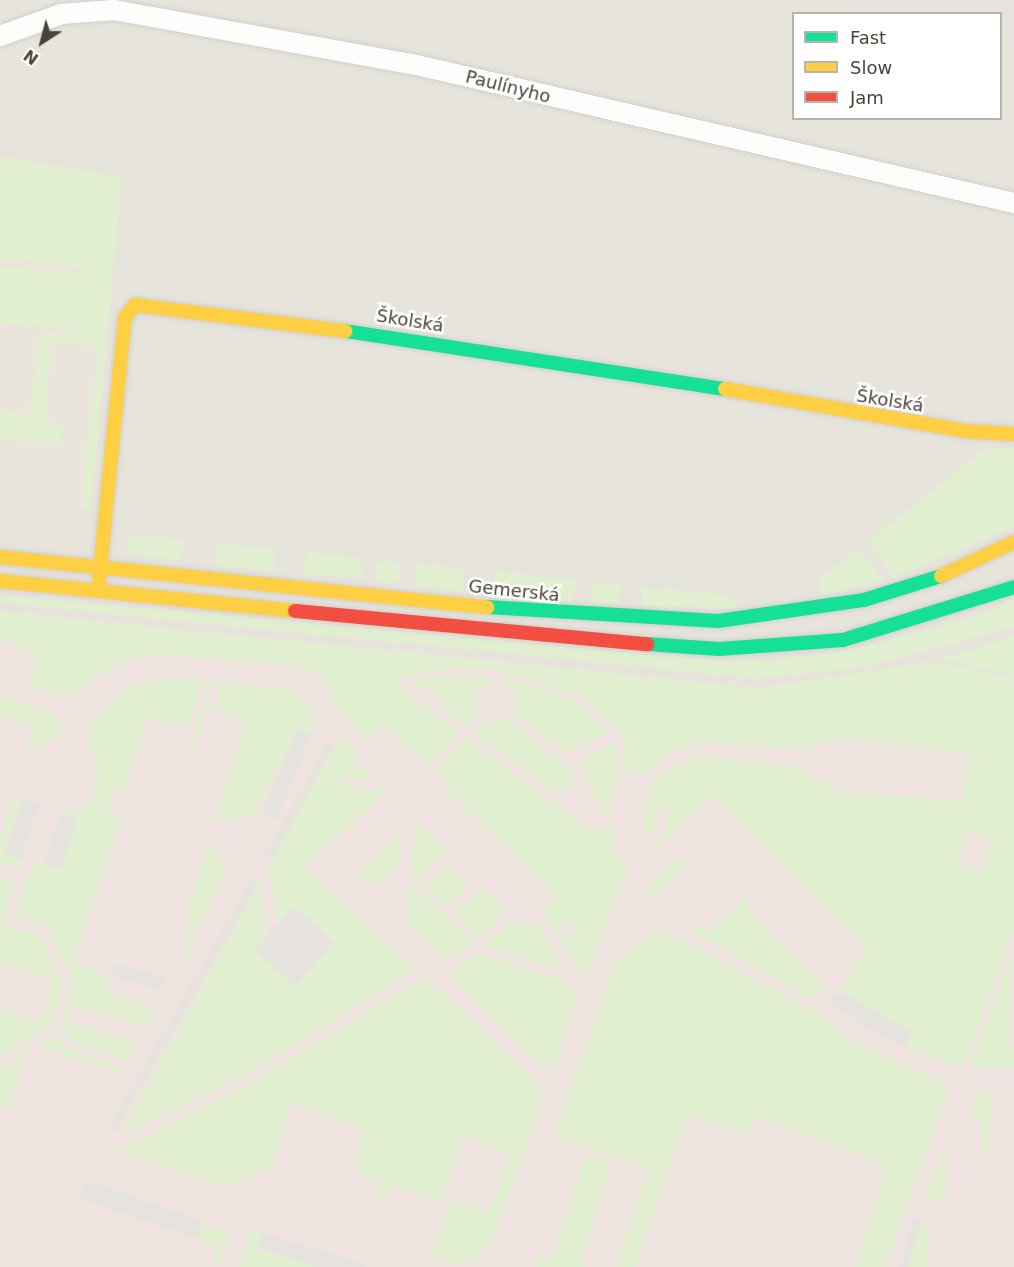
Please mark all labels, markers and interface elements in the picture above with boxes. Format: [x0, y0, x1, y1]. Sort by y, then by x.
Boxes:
north arrow [12, 12, 72, 72]
legend [792, 12, 1002, 120]
text: Fast [850, 27, 886, 48]
text: N [20, 45, 42, 69]
text: Slow [850, 57, 892, 78]
street label: Paulínyho [463, 66, 553, 108]
text: Jam [850, 87, 884, 108]
street label: Školská [375, 305, 445, 337]
street label: Školská [855, 385, 925, 417]
street label: Gemerská [467, 575, 561, 607]

